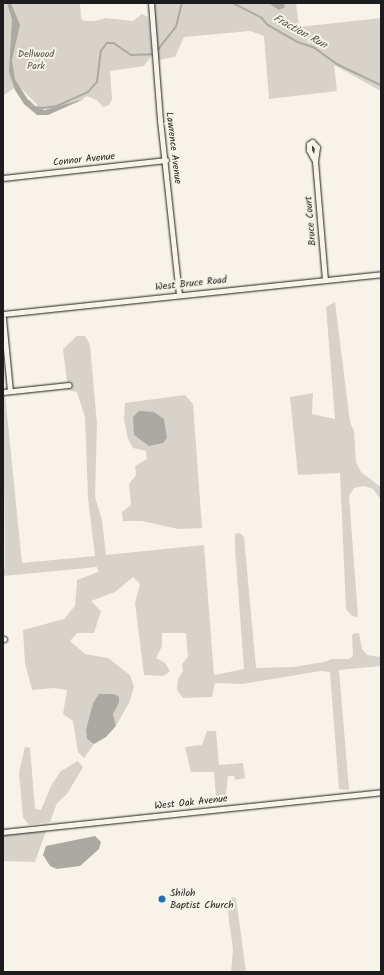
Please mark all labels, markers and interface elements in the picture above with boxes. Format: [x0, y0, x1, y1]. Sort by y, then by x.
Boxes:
water label: Fraction Run [271, 12, 329, 52]
park label: Dellwood Park [18, 48, 54, 72]
street label: Lawrence Avenue [163, 111, 183, 185]
street label: Connor Avenue [52, 151, 116, 169]
street label: Bruce Court [303, 196, 319, 246]
street label: West Bruce Road [155, 274, 227, 294]
street label: West Oak Avenue [154, 793, 228, 813]
place label: Shiloh Baptist Church [170, 887, 234, 910]
marker: Shiloh Baptist Church [157, 894, 167, 904]

